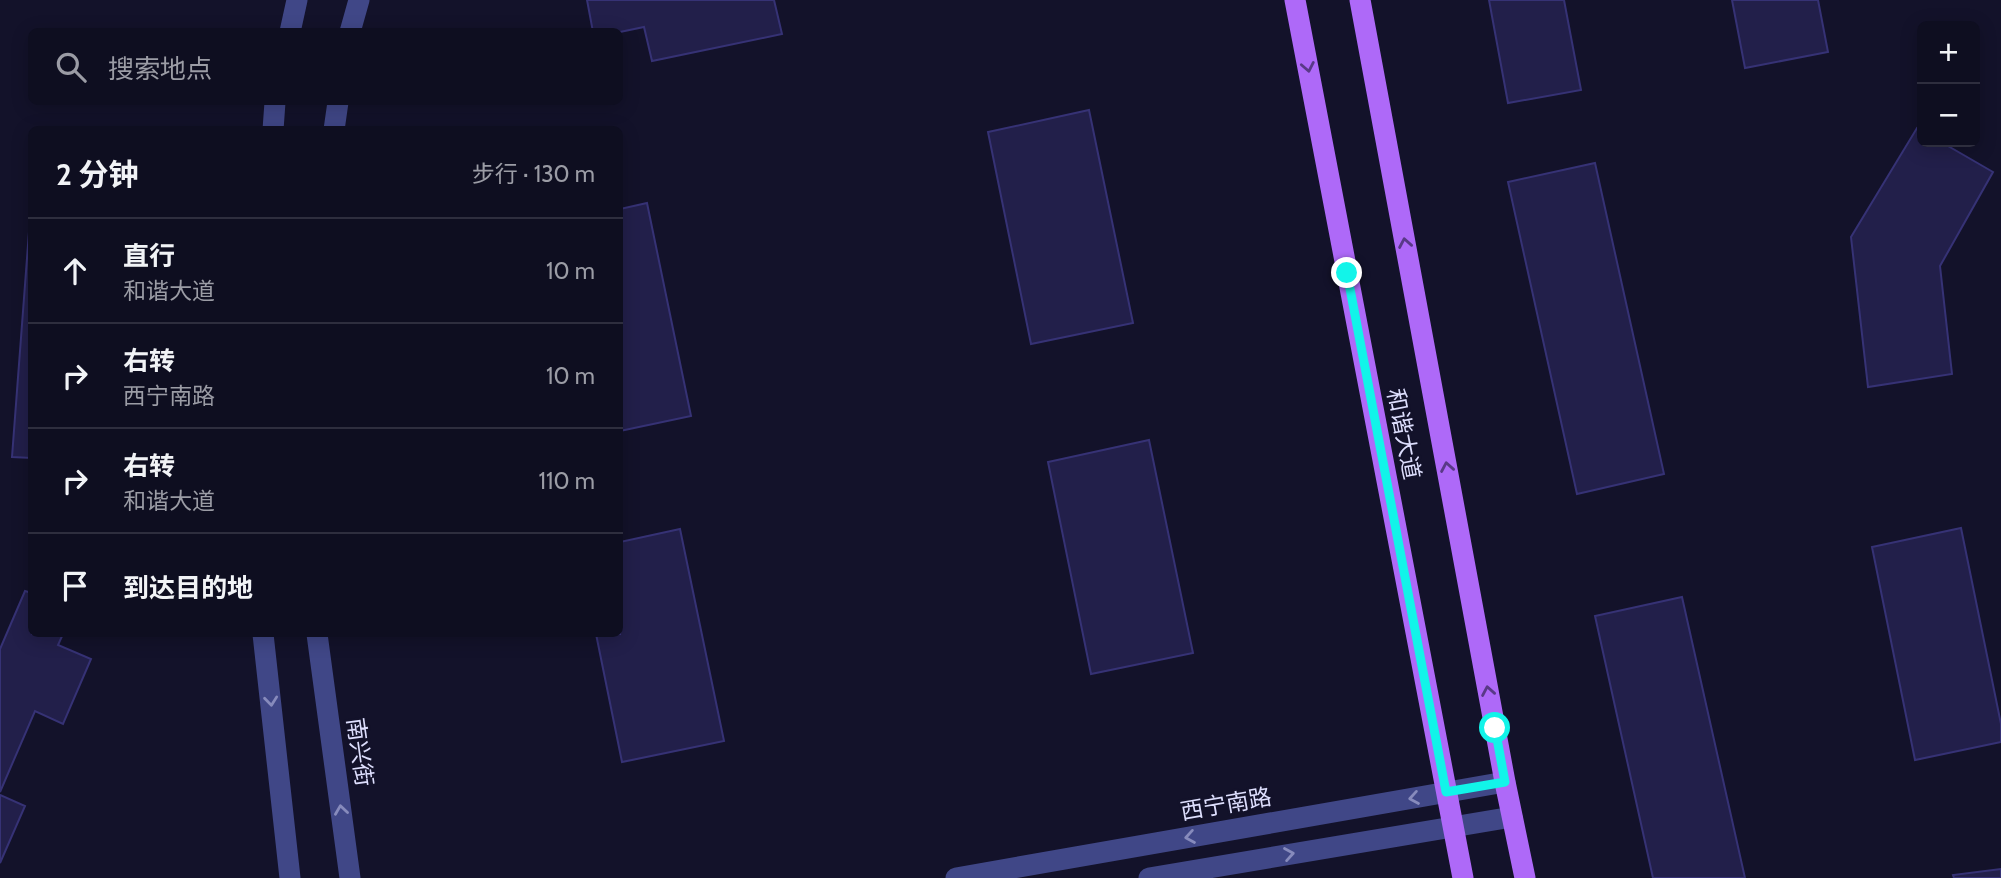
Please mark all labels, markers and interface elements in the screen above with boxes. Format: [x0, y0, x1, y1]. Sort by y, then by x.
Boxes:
map controls [1917, 21, 1980, 147]
button: + [1917, 21, 1980, 84]
search box [28, 28, 623, 105]
icon: search [52, 48, 90, 86]
text: 搜索地点 [108, 53, 212, 85]
one-way arrow [1299, 61, 1314, 73]
button: − [1917, 84, 1980, 147]
text: 2 分钟 [56, 156, 139, 193]
text: 步行 · 130 m [472, 160, 595, 188]
one-way arrow [1399, 237, 1414, 249]
text: 直行 [123, 240, 175, 272]
icon: ahead [56, 252, 94, 290]
text: 10 m [546, 257, 595, 285]
route end [1331, 257, 1362, 288]
text: 和谐大道 [123, 277, 215, 305]
text: 右转 [123, 345, 175, 377]
icon: right [56, 357, 94, 395]
text: 10 m [546, 362, 595, 390]
text: 西宁南路 [123, 382, 215, 410]
street label: 和谐大道 [1381, 386, 1427, 482]
text: 右转 [123, 450, 175, 482]
one-way arrow [1440, 461, 1455, 473]
icon: right [56, 462, 94, 500]
text: 110 m [539, 467, 595, 495]
text: 和谐大道 [123, 487, 215, 515]
icon: arrive [56, 567, 94, 605]
text: 到达目的地 [123, 572, 253, 604]
one-way arrow [1481, 685, 1496, 697]
one-way arrow [263, 696, 278, 707]
route start [1479, 712, 1510, 743]
street label: 南兴街 [341, 716, 379, 788]
street label: 西宁南路 [1178, 782, 1274, 826]
one-way arrow [1408, 790, 1420, 805]
one-way arrow [334, 804, 349, 816]
one-way arrow [1184, 829, 1196, 844]
one-way arrow [1283, 847, 1295, 862]

